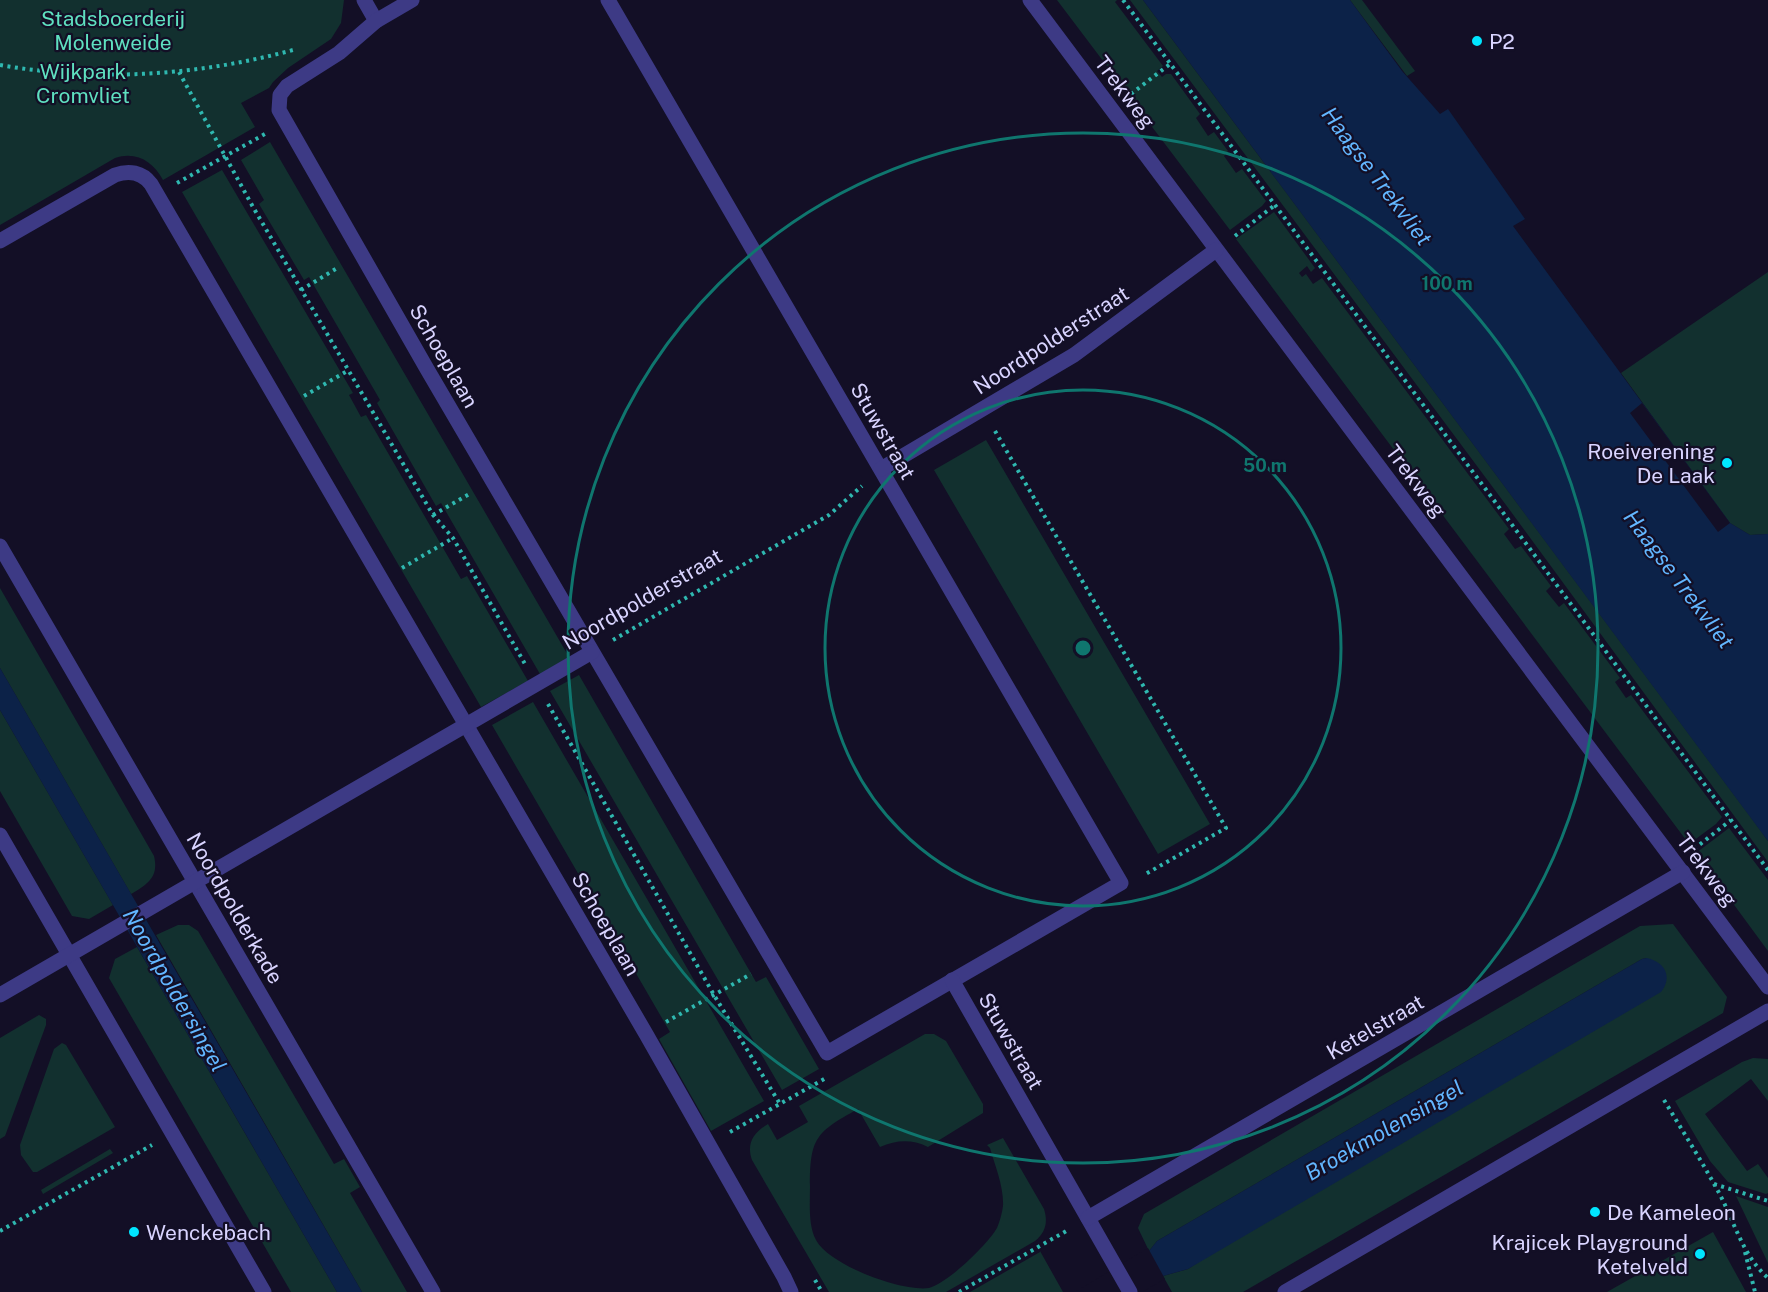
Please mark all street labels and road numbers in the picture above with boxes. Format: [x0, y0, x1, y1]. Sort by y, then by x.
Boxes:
street label: Trekweg [1089, 51, 1161, 133]
street label: Noordpolderstraat [969, 280, 1133, 400]
street label: Schoeplaan [404, 300, 484, 412]
street label: Stuwstraat [845, 378, 921, 484]
street label: Trekweg [1380, 440, 1452, 522]
street label: Noordpolderstraat [558, 543, 726, 655]
street label: Noordpolderkade [182, 828, 288, 988]
street label: Trekweg [1671, 829, 1743, 911]
street label: Schoeplaan [566, 868, 646, 980]
street label: Stuwstraat [973, 988, 1049, 1094]
street label: Ketelstraat [1322, 989, 1428, 1065]

